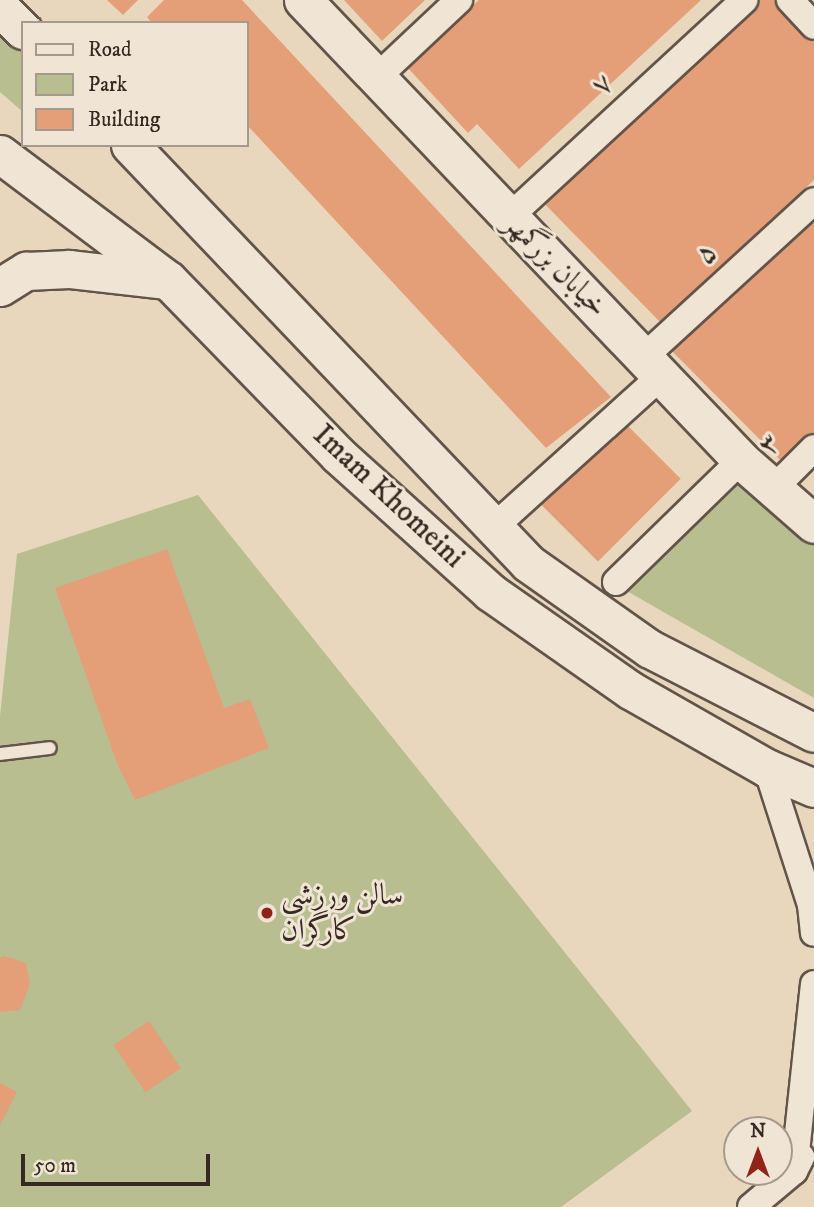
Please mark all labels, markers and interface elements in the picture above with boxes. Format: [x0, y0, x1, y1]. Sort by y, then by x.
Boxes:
legend [21, 21, 248, 147]
text: Road [88, 37, 132, 63]
street label: ۷ [584, 66, 622, 104]
text: Park [88, 72, 127, 98]
text: Building [88, 107, 160, 133]
street label: خیابان بزرگمهر [496, 207, 614, 325]
street label: ۵ [688, 235, 726, 273]
street label: Imam Khomeini [305, 418, 471, 576]
street label: ۳ [751, 426, 789, 464]
place label: سالن ورزشی کارگران [281, 878, 403, 948]
marker: سالن ورزشی کارگران [259, 905, 275, 921]
north arrow [723, 1116, 793, 1186]
text: N [750, 1120, 766, 1143]
scale bar [24, 1140, 214, 1184]
text: 50 m [34, 1153, 76, 1179]

